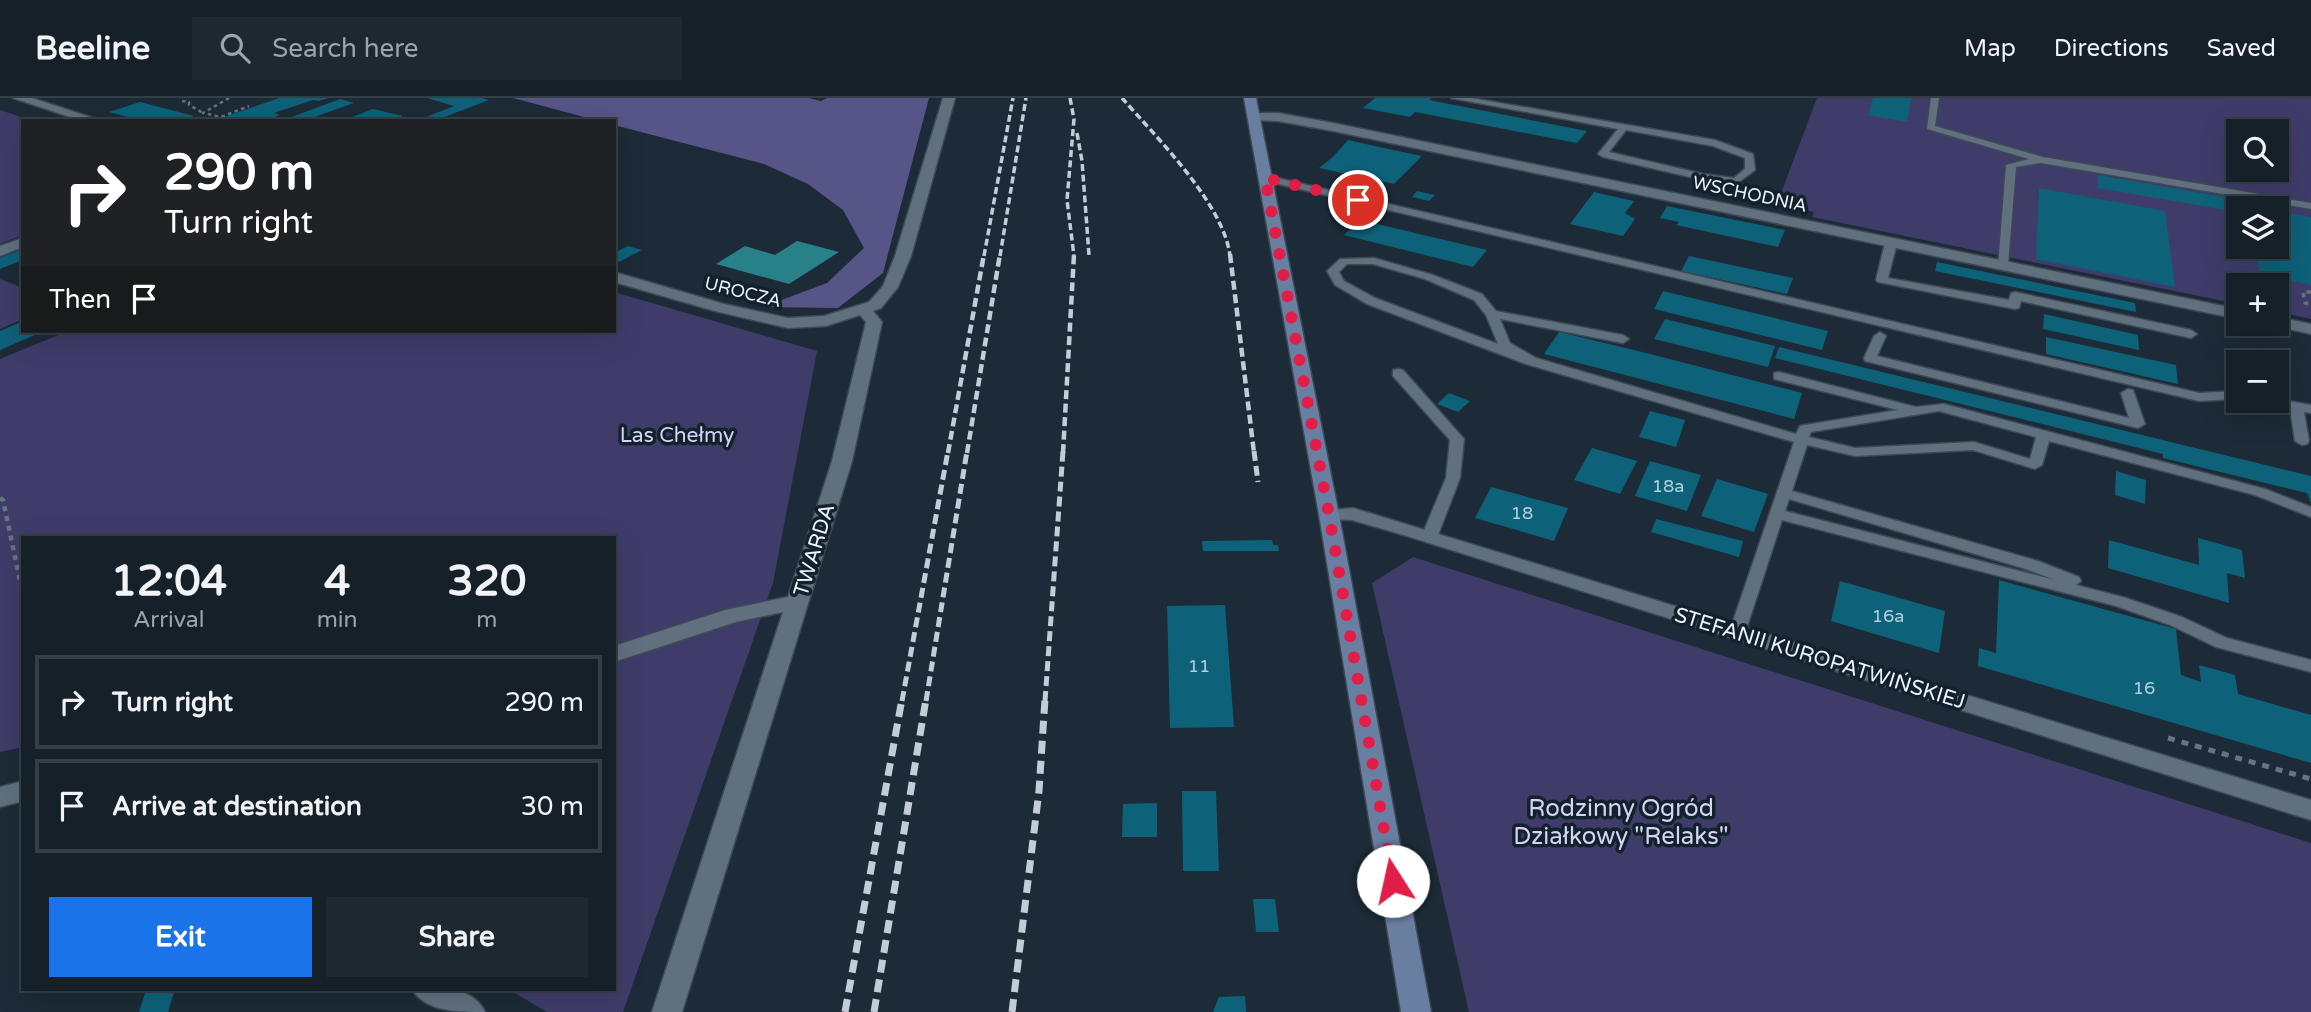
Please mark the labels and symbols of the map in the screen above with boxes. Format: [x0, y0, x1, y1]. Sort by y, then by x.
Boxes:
pin [1328, 170, 1388, 230]
street label: WSCHODNIA [1691, 171, 1809, 217]
street label: UROCZA [702, 272, 784, 312]
park label: Las Chełmy [620, 423, 734, 448]
house number: 18a [1652, 475, 1684, 497]
street label: TWARDA [789, 501, 840, 600]
house number: 18 [1511, 502, 1533, 524]
street label: STEFANII KUROPATWIŃSKIEJ [1672, 602, 1968, 715]
house number: 16a [1872, 605, 1904, 627]
house number: 11 [1188, 655, 1210, 677]
house number: 16 [2133, 677, 2155, 699]
park label: Rodzinny Ogród Działkowy "Relaks" [1513, 794, 1729, 851]
position arrow [1356, 844, 1430, 918]

